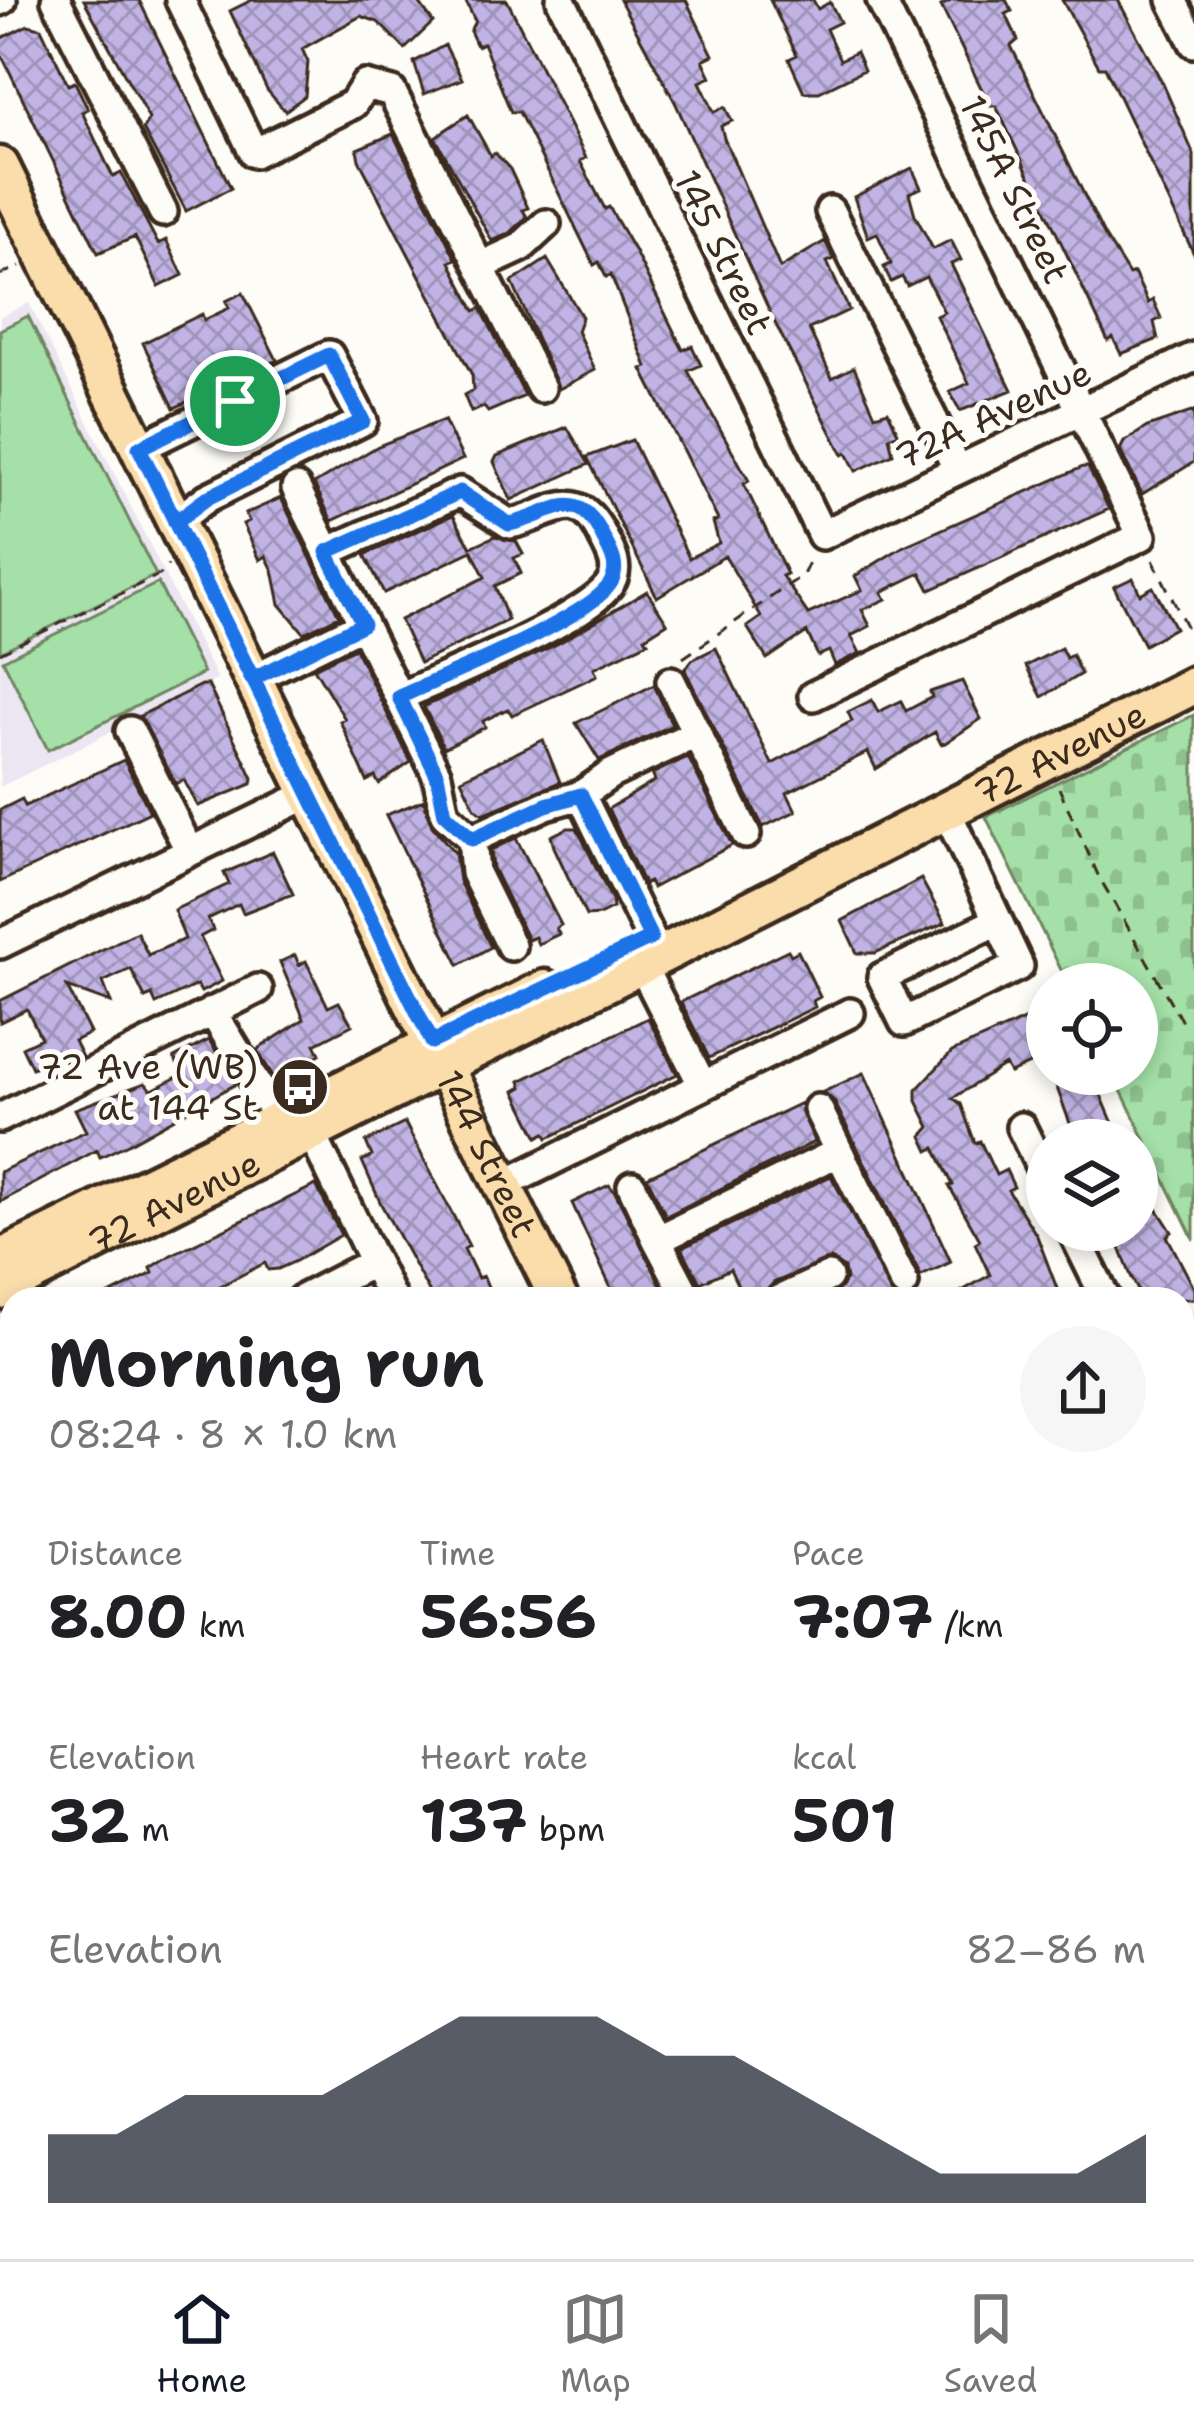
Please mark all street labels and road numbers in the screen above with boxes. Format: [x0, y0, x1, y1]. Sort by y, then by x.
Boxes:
street label: 145A Street [948, 87, 1081, 292]
street label: 145 Street [663, 162, 785, 343]
street label: 72A Avenue [887, 348, 1099, 481]
street label: 72 Avenue [966, 689, 1154, 818]
street label: 144 Street [425, 1062, 549, 1246]
street label: 72 Avenue [80, 1138, 269, 1266]

